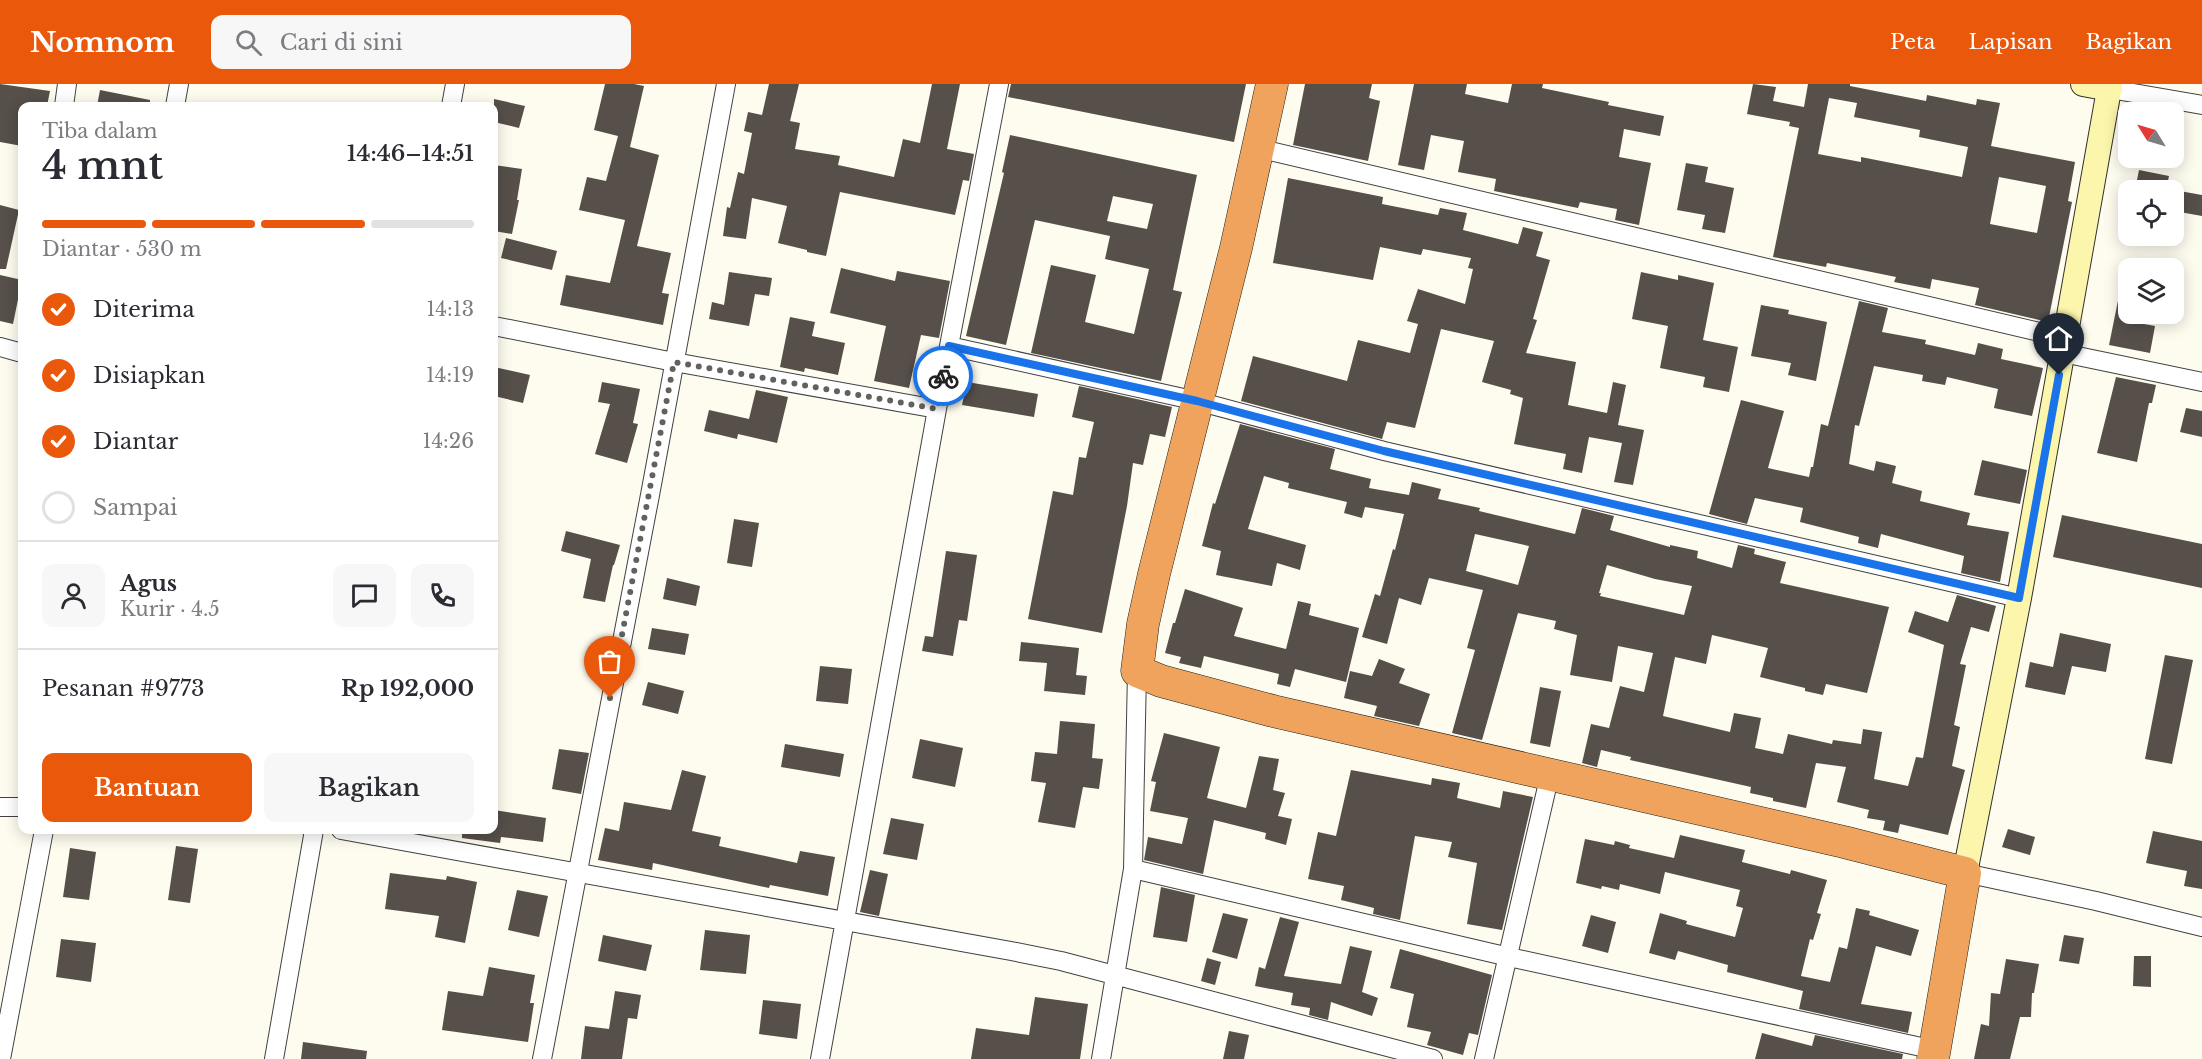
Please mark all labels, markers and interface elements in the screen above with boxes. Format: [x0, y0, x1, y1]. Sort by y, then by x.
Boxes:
search box [211, 15, 631, 69]
text: Nomnom [30, 25, 175, 60]
icon: search [232, 26, 265, 59]
text: Cari di sini [280, 29, 403, 56]
text: Peta [1890, 29, 1936, 55]
text: Lapisan [1969, 29, 2052, 55]
text: Bagikan [2085, 29, 2172, 55]
north arrow [2118, 102, 2184, 168]
map controls [2118, 102, 2184, 324]
text: Tiba dalam [42, 119, 158, 143]
text: 14:46–14:51 [347, 140, 474, 167]
text: 4 mnt [42, 141, 163, 190]
button: locate [2118, 180, 2184, 246]
text: Diantar · 530 m [42, 237, 201, 261]
button: layers [2118, 258, 2184, 324]
icon: check [42, 293, 75, 326]
text: Diterima [93, 296, 195, 323]
text: 14:13 [426, 297, 474, 321]
pin [2033, 313, 2084, 375]
icon: home [2042, 322, 2075, 355]
courier [913, 346, 973, 406]
icon: check [42, 359, 75, 392]
icon: bike [927, 360, 960, 393]
text: Disiapkan [93, 362, 205, 389]
text: 14:19 [426, 363, 474, 387]
icon: check [42, 425, 75, 458]
text: Diantar [93, 428, 178, 455]
text: 14:26 [423, 429, 474, 453]
text: Sampai [93, 494, 178, 521]
button: person [42, 564, 105, 627]
button: chat [333, 564, 396, 627]
button: phone [411, 564, 474, 627]
text: Agus [120, 570, 177, 597]
text: Kurir · 4.5 [120, 597, 220, 621]
pin [584, 636, 635, 698]
icon: bag [593, 645, 626, 678]
text: Pesanan #9773 [42, 675, 205, 702]
text: Rp 192,000 [341, 675, 474, 702]
button: Bantuan [42, 753, 252, 822]
button: Bagikan [264, 753, 474, 822]

